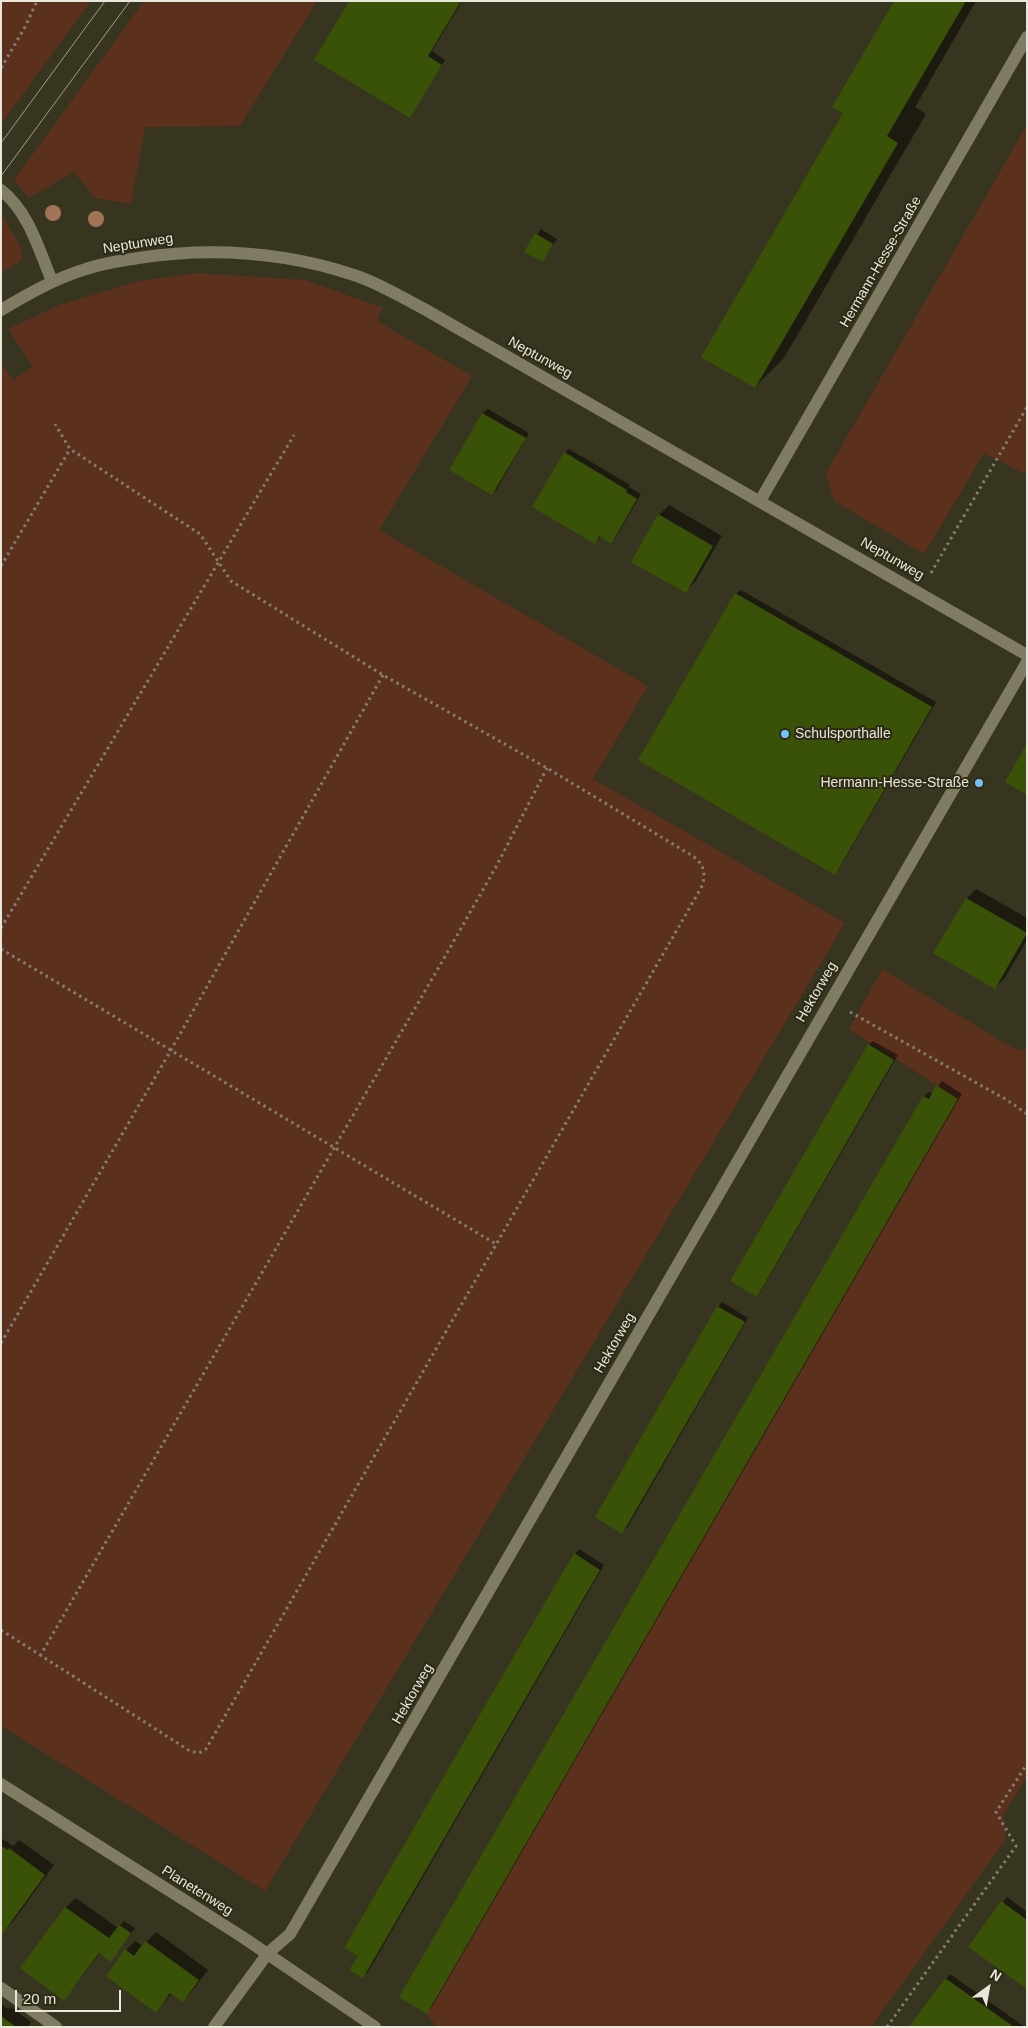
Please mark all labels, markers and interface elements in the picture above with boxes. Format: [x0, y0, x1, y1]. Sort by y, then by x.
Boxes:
street label: Hermann-Hesse-Straße [837, 193, 925, 331]
street label: Neptunweg [102, 230, 174, 258]
street label: Neptunweg [505, 333, 575, 383]
street label: Neptunweg [857, 534, 927, 584]
place label: Schulsporthalle [795, 726, 891, 742]
marker: Schulsporthalle [779, 728, 791, 740]
place label: Hermann-Hesse-Straße [820, 775, 969, 791]
marker: Hermann-Hesse-Straße [973, 777, 985, 789]
street label: Hektorweg [793, 959, 841, 1025]
street label: Hektorweg [591, 1310, 639, 1376]
street label: Hektorweg [389, 1661, 437, 1727]
street label: Planetenweg [158, 1862, 236, 1920]
north arrow [963, 1963, 1013, 2013]
text: N [987, 1966, 1004, 1985]
scale bar [18, 1980, 124, 2012]
text: 20 m [23, 1990, 56, 2007]

